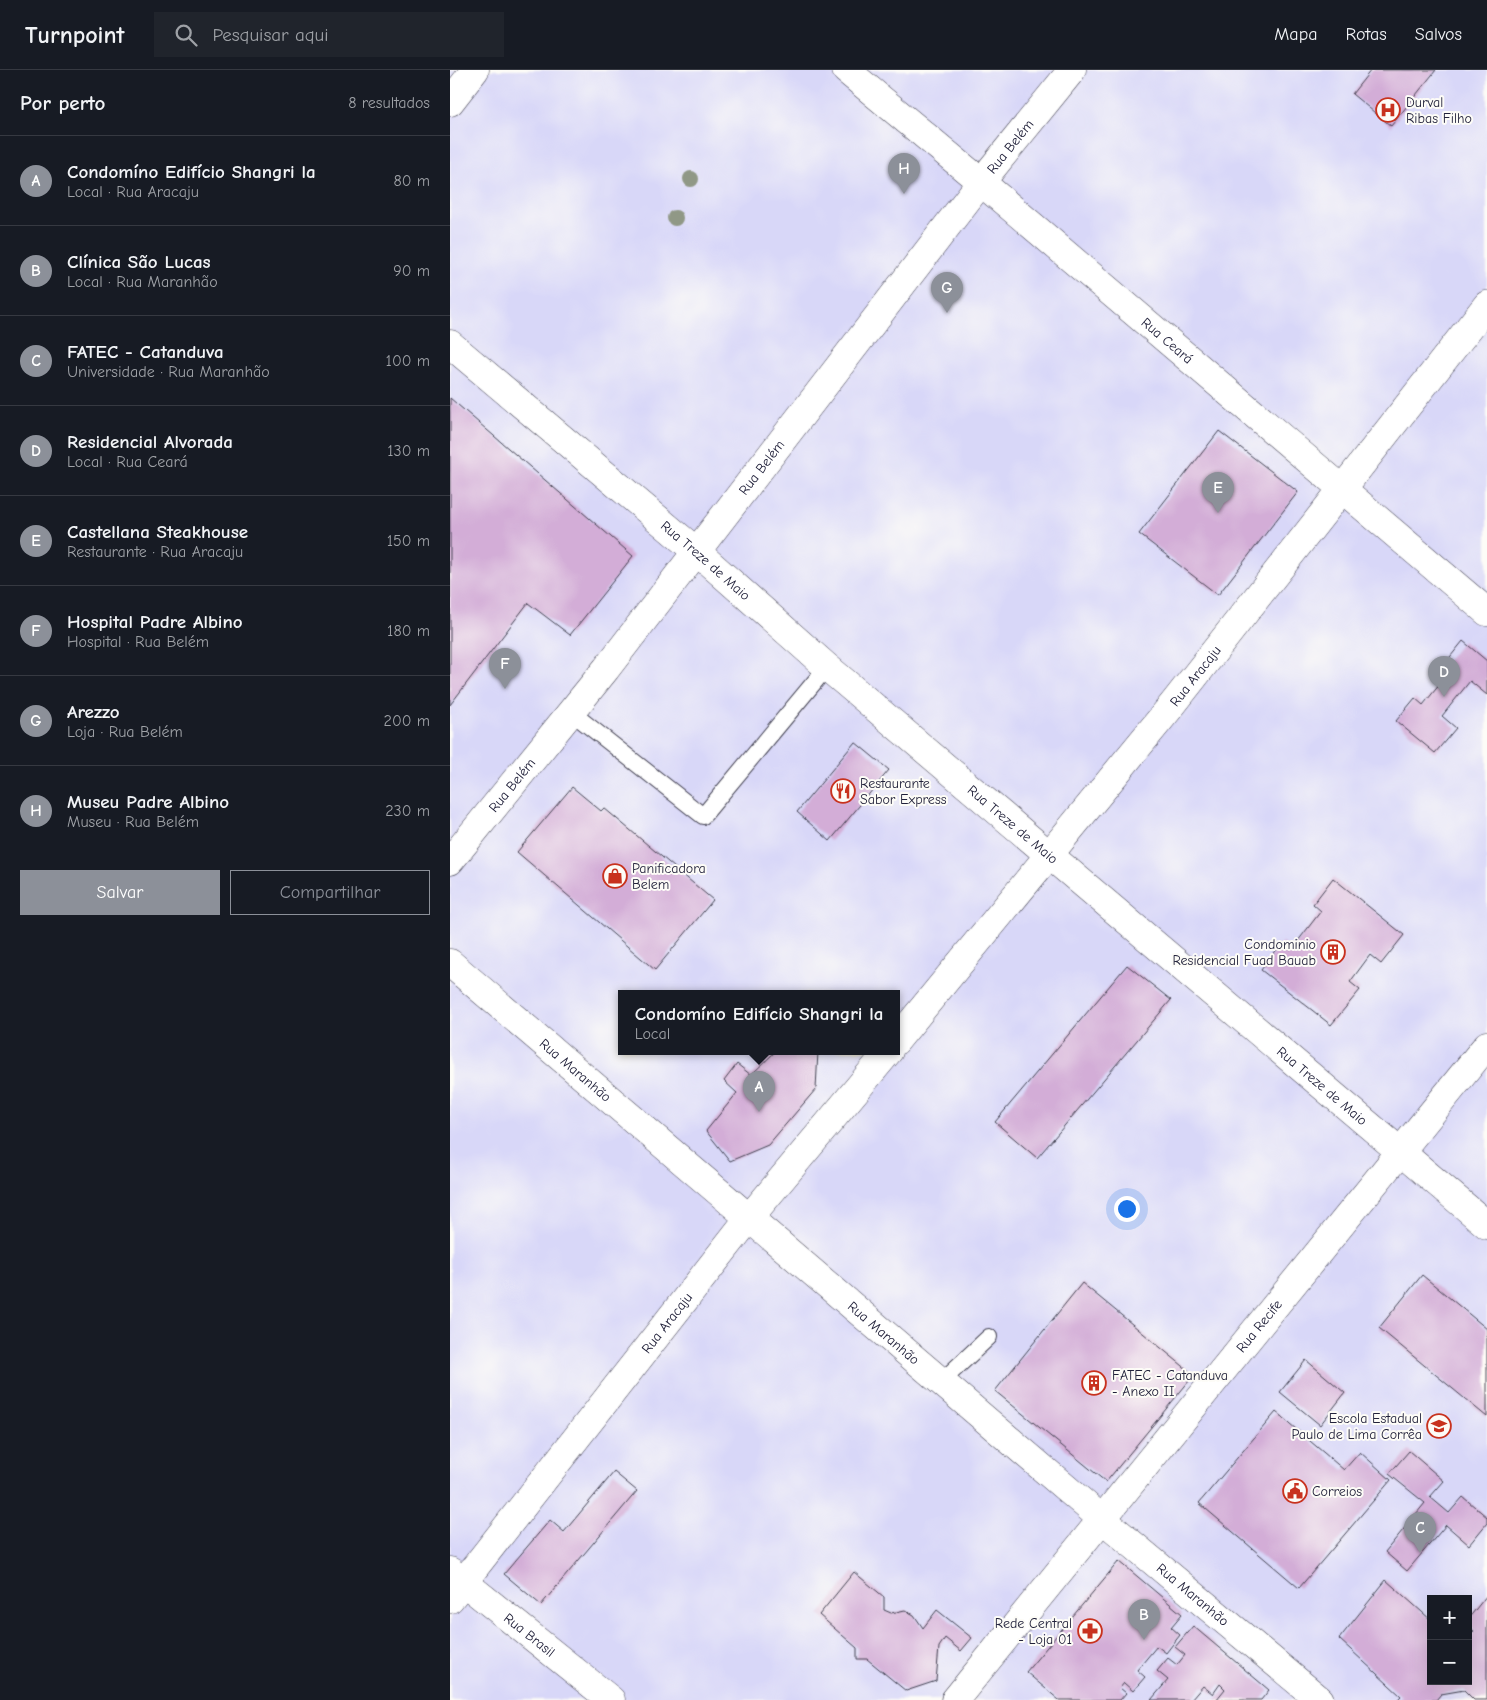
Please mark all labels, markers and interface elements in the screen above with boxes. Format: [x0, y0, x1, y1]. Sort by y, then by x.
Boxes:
search box [154, 12, 504, 57]
text: Turnpoint [25, 21, 124, 49]
icon: search [172, 21, 200, 49]
text: Pesquisar aqui [212, 24, 329, 46]
text: Mapa [1274, 24, 1318, 45]
text: Rotas [1346, 24, 1387, 45]
text: Salvos [1415, 24, 1462, 45]
text: Por perto [20, 91, 105, 115]
text: 8 resultados [348, 94, 430, 112]
place label: Durval Ribas Filho [1406, 94, 1472, 127]
hospital icon: Durval Ribas Filho [1375, 97, 1401, 123]
street label: Rua Belém [983, 116, 1037, 177]
pin: H [888, 153, 920, 194]
text: Condomíno Edifício Shangri la [67, 161, 316, 183]
text: A [32, 172, 40, 190]
text: 80 m [393, 172, 430, 190]
text: Local · Rua Aracaju [67, 183, 199, 201]
text: Clínica São Lucas [67, 251, 211, 273]
text: B [31, 262, 41, 280]
text: 90 m [393, 262, 430, 280]
pin: G [931, 272, 963, 313]
text: Local · Rua Maranhão [67, 273, 218, 291]
street label: Rua Ceará [1138, 314, 1196, 368]
text: FATEC - Catanduva [67, 341, 224, 363]
text: C [31, 352, 41, 370]
text: 100 m [386, 352, 430, 370]
text: Universidade · Rua Maranhão [67, 363, 270, 381]
text: Residencial Alvorada [67, 431, 233, 453]
street label: Rua Belém [735, 437, 788, 498]
text: D [31, 442, 41, 460]
text: 130 m [387, 442, 430, 460]
text: Local · Rua Ceará [67, 453, 188, 471]
pin: E [1202, 472, 1234, 513]
street label: Rua Treze de Maio [657, 517, 754, 604]
text: Castellana Steakhouse [67, 521, 248, 543]
text: E [31, 532, 41, 550]
text: 150 m [387, 532, 430, 550]
text: Restaurante · Rua Aracaju [67, 543, 243, 561]
text: Hospital Padre Albino [67, 611, 243, 633]
text: F [31, 622, 41, 640]
text: 180 m [387, 622, 430, 640]
text: Hospital · Rua Belém [67, 633, 209, 651]
street label: Rua Aracaju [1166, 642, 1225, 710]
pin: F [489, 648, 521, 689]
pin: D [1428, 656, 1460, 697]
text: Arezzo [67, 701, 120, 723]
text: G [30, 712, 42, 730]
text: 200 m [384, 712, 430, 730]
text: Loja · Rua Belém [67, 723, 183, 741]
street label: Rua Belém [485, 755, 539, 816]
place label: Restaurante Sabor Express [860, 775, 947, 808]
restaurant icon: Restaurante Sabor Express [830, 778, 856, 804]
street label: Rua Treze de Maio [964, 782, 1061, 868]
text: Museu Padre Albino [67, 791, 229, 813]
text: H [30, 802, 42, 820]
text: 230 m [385, 802, 430, 820]
text: Museu · Rua Belém [67, 813, 199, 831]
place label: Panificadora Belem [632, 860, 706, 893]
shop icon: Panificadora Belem [602, 863, 628, 889]
button: Salvar [20, 870, 220, 915]
button: Compartilhar [230, 870, 430, 915]
place label: Condominio Residencial Fuad Bauab [1172, 936, 1316, 969]
building icon: Condominio Residencial Fuad Bauab [1320, 939, 1346, 965]
popup [618, 990, 900, 1055]
text: Condomíno Edifício Shangri la [635, 1003, 883, 1025]
text: Local [635, 1025, 670, 1043]
street label: Rua Maranhão [536, 1035, 615, 1106]
street label: Rua Treze de Maio [1273, 1043, 1371, 1129]
pin: A [743, 1071, 775, 1112]
your location [1114, 1196, 1140, 1222]
street label: Rua Aracaju [638, 1289, 696, 1357]
street label: Rua Recife [1233, 1296, 1286, 1356]
street label: Rua Maranhão [844, 1298, 923, 1368]
place label: FATEC - Catanduva - Anexo II [1112, 1367, 1228, 1400]
building icon: FATEC - Catanduva - Anexo II [1081, 1370, 1107, 1396]
place label: Escola Estadual Paulo de Lima Corrêa [1292, 1410, 1422, 1443]
school or university icon: Escola Estadual Paulo de Lima Corrêa [1426, 1413, 1452, 1439]
public building icon: Correios [1282, 1478, 1308, 1504]
place label: Correios [1312, 1483, 1362, 1500]
pin: C [1404, 1512, 1436, 1553]
street label: Rua Maranhão [1153, 1560, 1232, 1630]
map controls [1427, 1595, 1472, 1685]
button: + [1427, 1595, 1472, 1640]
pin: B [1128, 1599, 1160, 1640]
street label: Rua Brasil [500, 1610, 558, 1661]
place label: Rede Central - Loja 01 [995, 1615, 1072, 1648]
pharmacy icon: Rede Central - Loja 01 [1077, 1618, 1103, 1644]
button: − [1427, 1640, 1472, 1685]

